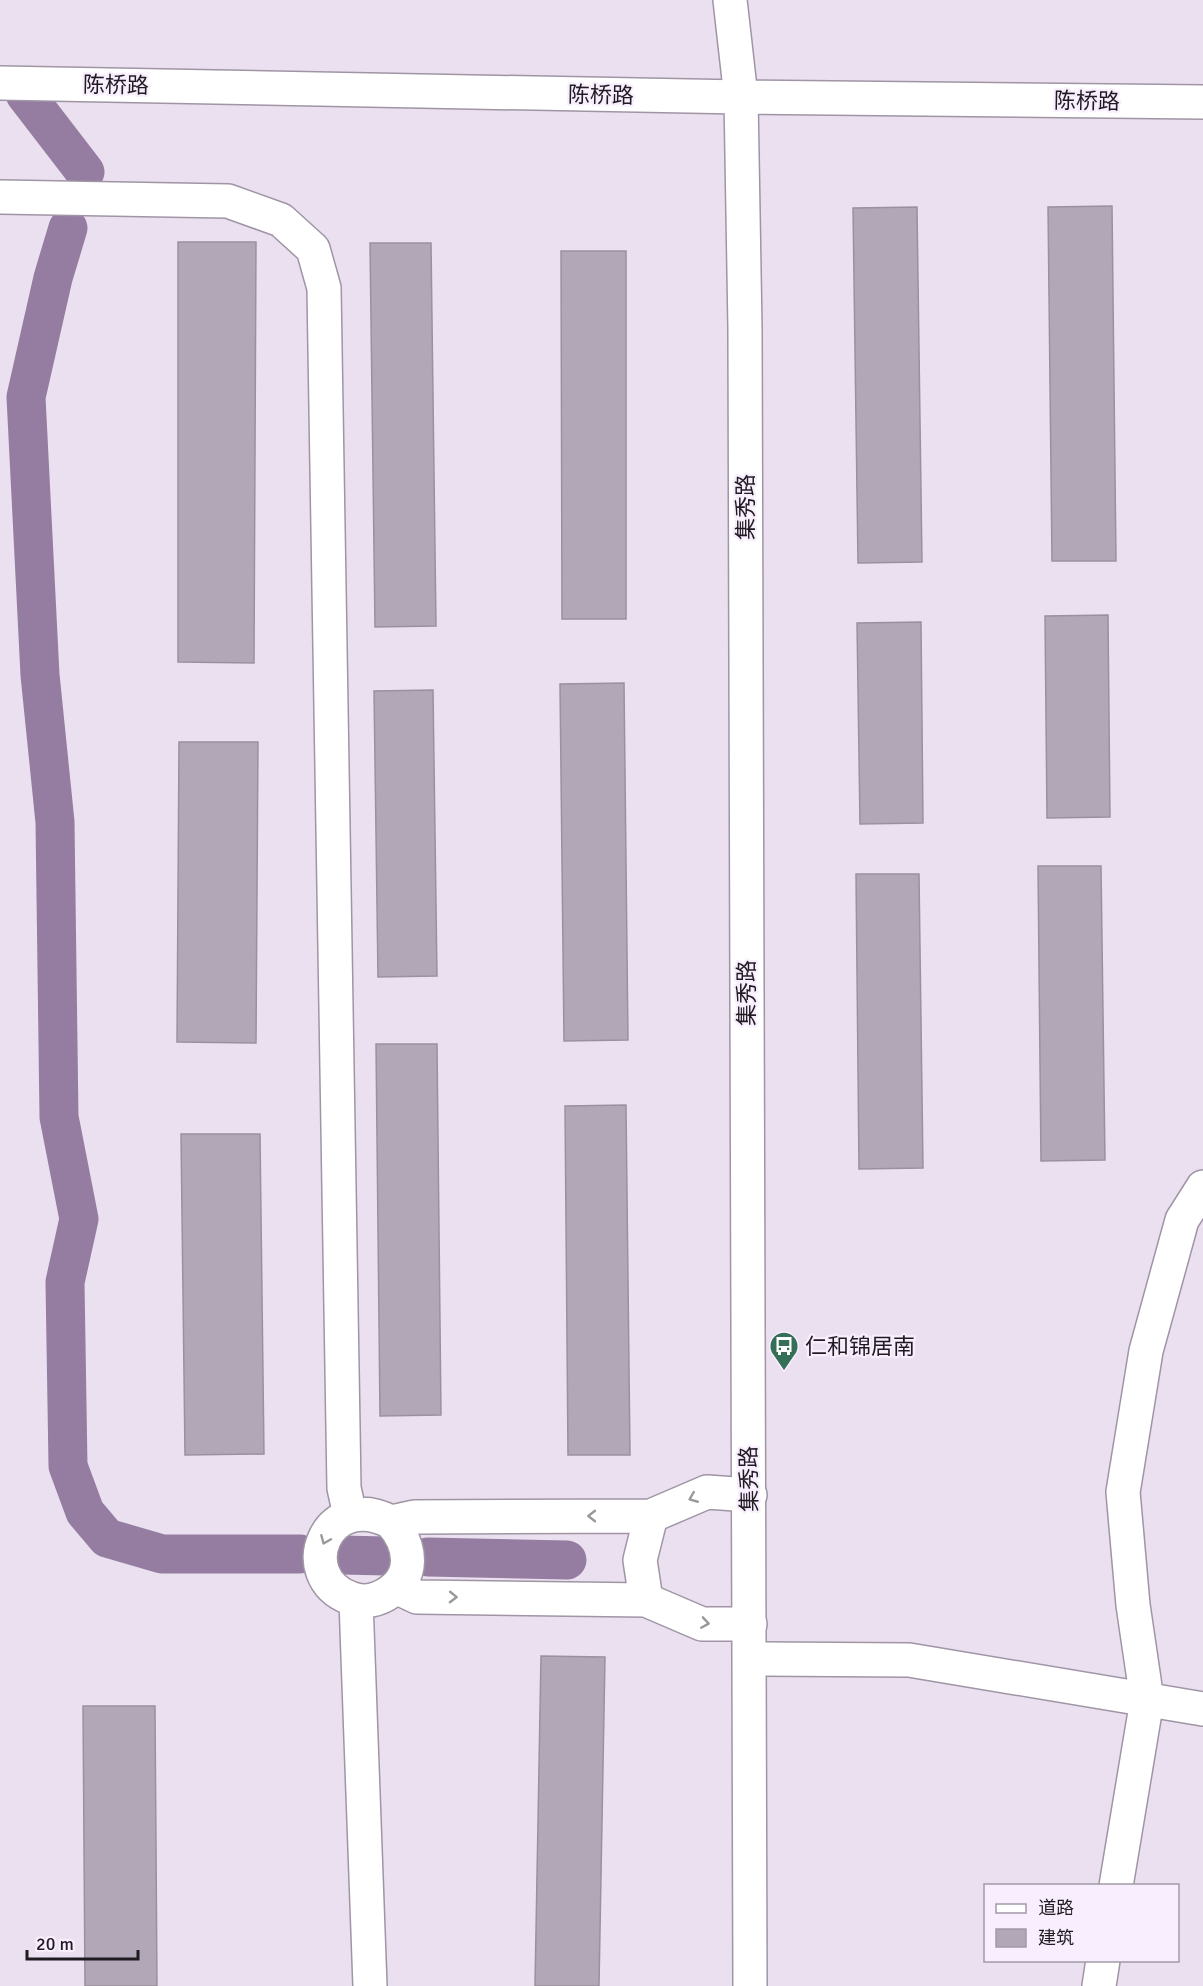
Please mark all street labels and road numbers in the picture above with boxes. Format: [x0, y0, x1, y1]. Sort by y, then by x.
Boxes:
street label: 陈桥路 [83, 71, 149, 99]
street label: 陈桥路 [568, 81, 634, 109]
street label: 陈桥路 [1054, 87, 1120, 115]
street label: 集秀路 [732, 474, 759, 540]
street label: 集秀路 [733, 960, 760, 1026]
street label: 集秀路 [735, 1446, 763, 1512]

